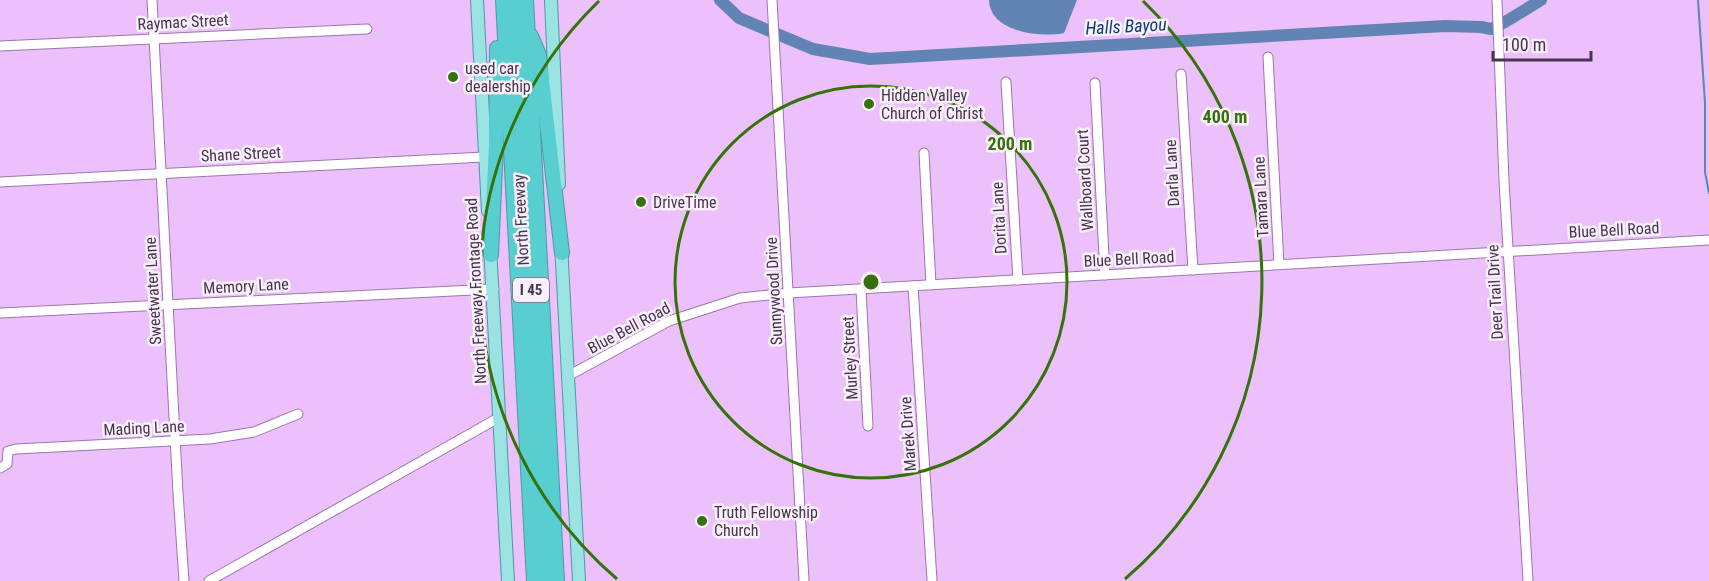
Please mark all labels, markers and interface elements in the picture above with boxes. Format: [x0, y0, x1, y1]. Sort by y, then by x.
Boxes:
street label: Raymac Street [137, 10, 229, 34]
water label: Halls Bayou [1085, 13, 1168, 39]
scale bar [1493, 24, 1590, 62]
text: 100 m [1502, 34, 1546, 55]
place label: used car dealership [465, 59, 531, 96]
marker: used car dealership [446, 70, 460, 84]
place label: Hidden Valley Church of Christ [881, 86, 983, 123]
marker: Hidden Valley Church of Christ [862, 97, 876, 111]
text: 400 m [1203, 106, 1247, 127]
street label: Wallboard Court [1073, 128, 1097, 231]
text: 200 m [988, 133, 1032, 154]
street label: Darla Lane [1161, 139, 1183, 207]
street label: Shane Street [201, 142, 282, 166]
street label: Tamara Lane [1249, 156, 1273, 238]
street label: North Freeway [509, 174, 533, 266]
street label: Dorita Lane [988, 181, 1010, 255]
place label: DriveTime [653, 193, 716, 212]
marker: DriveTime [634, 195, 648, 209]
street label: North Freeway Frontage Road [462, 197, 490, 385]
street label: Blue Bell Road [1568, 218, 1660, 242]
street label: Sunnywood Drive [762, 236, 786, 346]
street label: Sweetwater Lane [141, 237, 165, 345]
street label: Deer Trail Drive [1483, 244, 1507, 340]
street label: Blue Bell Road [1083, 247, 1175, 271]
centre of rings [861, 272, 881, 292]
street label: Memory Lane [203, 274, 289, 298]
road number: I 45 [513, 278, 549, 302]
street label: Blue Bell Road [585, 298, 673, 358]
street label: Murley Street [838, 315, 862, 400]
street label: Marek Drive [896, 396, 920, 472]
street label: Mading Lane [103, 416, 185, 440]
place label: Truth Fellowship Church [714, 503, 818, 540]
marker: Truth Fellowship Church [695, 514, 709, 528]

